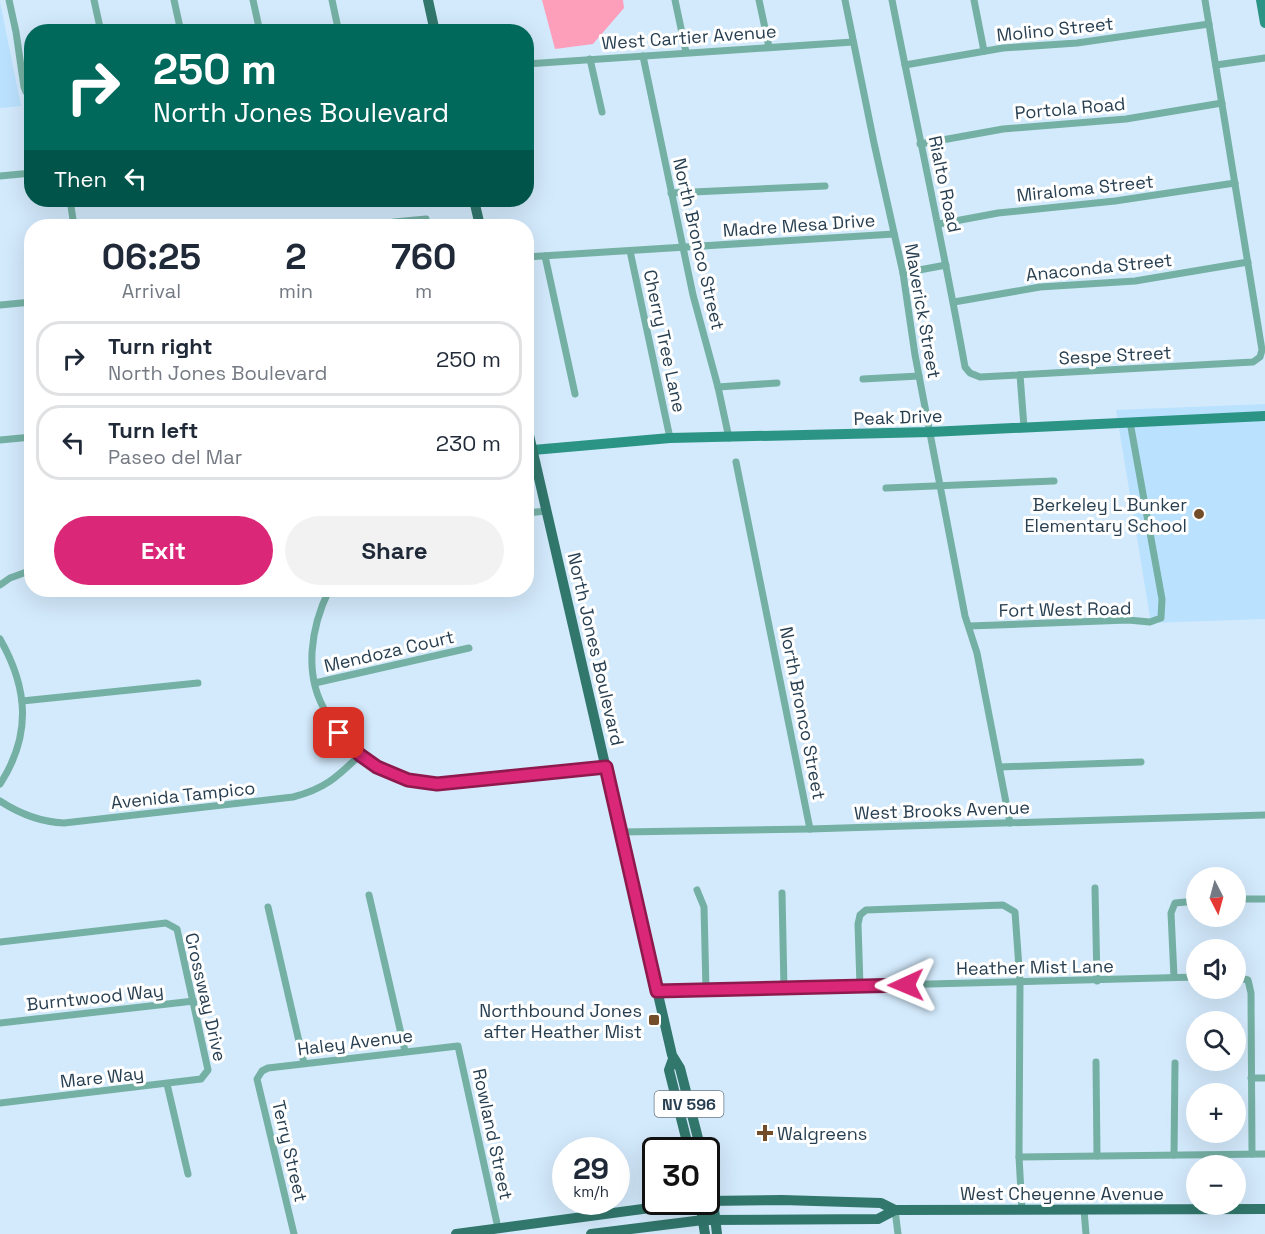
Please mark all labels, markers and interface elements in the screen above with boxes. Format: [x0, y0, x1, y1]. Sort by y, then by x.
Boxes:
street label: Molino Street [995, 11, 1115, 47]
street label: West Cartier Avenue [601, 19, 777, 55]
text: 250 m [153, 43, 277, 96]
icon: right [54, 48, 132, 126]
street label: Portola Road [1014, 92, 1126, 124]
text: North Jones Boulevard [153, 95, 449, 130]
street label: Rialto Road [924, 133, 966, 235]
street label: North Bronco Street [668, 156, 730, 332]
icon: left [119, 162, 152, 195]
text: Then [54, 165, 107, 193]
street label: Miraloma Street [1015, 169, 1155, 207]
street label: Madre Mesa Drive [722, 208, 876, 242]
text: 06:25 [102, 234, 201, 280]
text: 2 [285, 234, 307, 280]
text: 760 [391, 234, 456, 280]
street label: Maverick Street [900, 242, 946, 380]
street label: Anaconda Street [1025, 248, 1173, 286]
street label: Cherry Tree Lane [639, 267, 691, 415]
text: Arrival [122, 278, 181, 304]
text: min [279, 278, 313, 304]
text: m [415, 278, 432, 304]
text: Turn right [108, 332, 213, 360]
street label: Sespe Street [1058, 341, 1172, 369]
icon: right [57, 342, 90, 375]
text: 250 m [436, 345, 501, 373]
text: North Jones Boulevard [108, 360, 327, 386]
street label: Peak Drive [853, 404, 943, 430]
text: Turn left [108, 416, 198, 444]
icon: left [57, 426, 90, 459]
text: 230 m [436, 429, 501, 457]
text: Paseo del Mar [108, 444, 242, 470]
place label: Berkeley L Bunker Elementary School [1024, 493, 1187, 537]
marker: Berkeley L Bunker Elementary School [1192, 507, 1206, 521]
button: Exit [54, 516, 273, 585]
button: Share [285, 516, 504, 585]
street label: North Jones Boulevard [563, 550, 629, 748]
street label: Fort West Road [998, 596, 1132, 622]
street label: North Bronco Street [775, 624, 831, 802]
street label: Mendoza Court [322, 625, 456, 677]
pin [313, 707, 364, 758]
icon: arrive [322, 716, 355, 749]
street label: Avenida Tampico [110, 776, 256, 814]
street label: West Brooks Avenue [854, 795, 1030, 825]
north arrow [1186, 867, 1246, 927]
map controls [1186, 867, 1246, 1215]
street label: Crossway Drive [180, 931, 232, 1063]
button: sound [1186, 939, 1246, 999]
position arrow [874, 953, 938, 1017]
street label: Heather Mist Lane [956, 954, 1114, 980]
street label: Burntwood Way [25, 978, 165, 1016]
place label: Northbound Jones after Heather Mist [479, 999, 642, 1043]
button: search [1186, 1011, 1246, 1071]
marker: Northbound Jones after Heather Mist [647, 1013, 661, 1027]
street label: Haley Avenue [296, 1024, 414, 1060]
street label: Mare Way [59, 1061, 145, 1093]
street label: Rowland Street [468, 1066, 518, 1202]
button: + [1186, 1083, 1246, 1143]
road number: NV 596 [654, 1091, 724, 1117]
street label: Terry Street [267, 1098, 313, 1204]
place label: Walgreens [777, 1122, 867, 1145]
marker: Walgreens [758, 1126, 772, 1140]
speed limit sign: 30 [642, 1137, 720, 1215]
text: 29 [573, 1149, 609, 1188]
button: − [1186, 1155, 1246, 1215]
text: km/h [573, 1182, 609, 1201]
street label: West Cheyenne Avenue [960, 1182, 1164, 1205]

